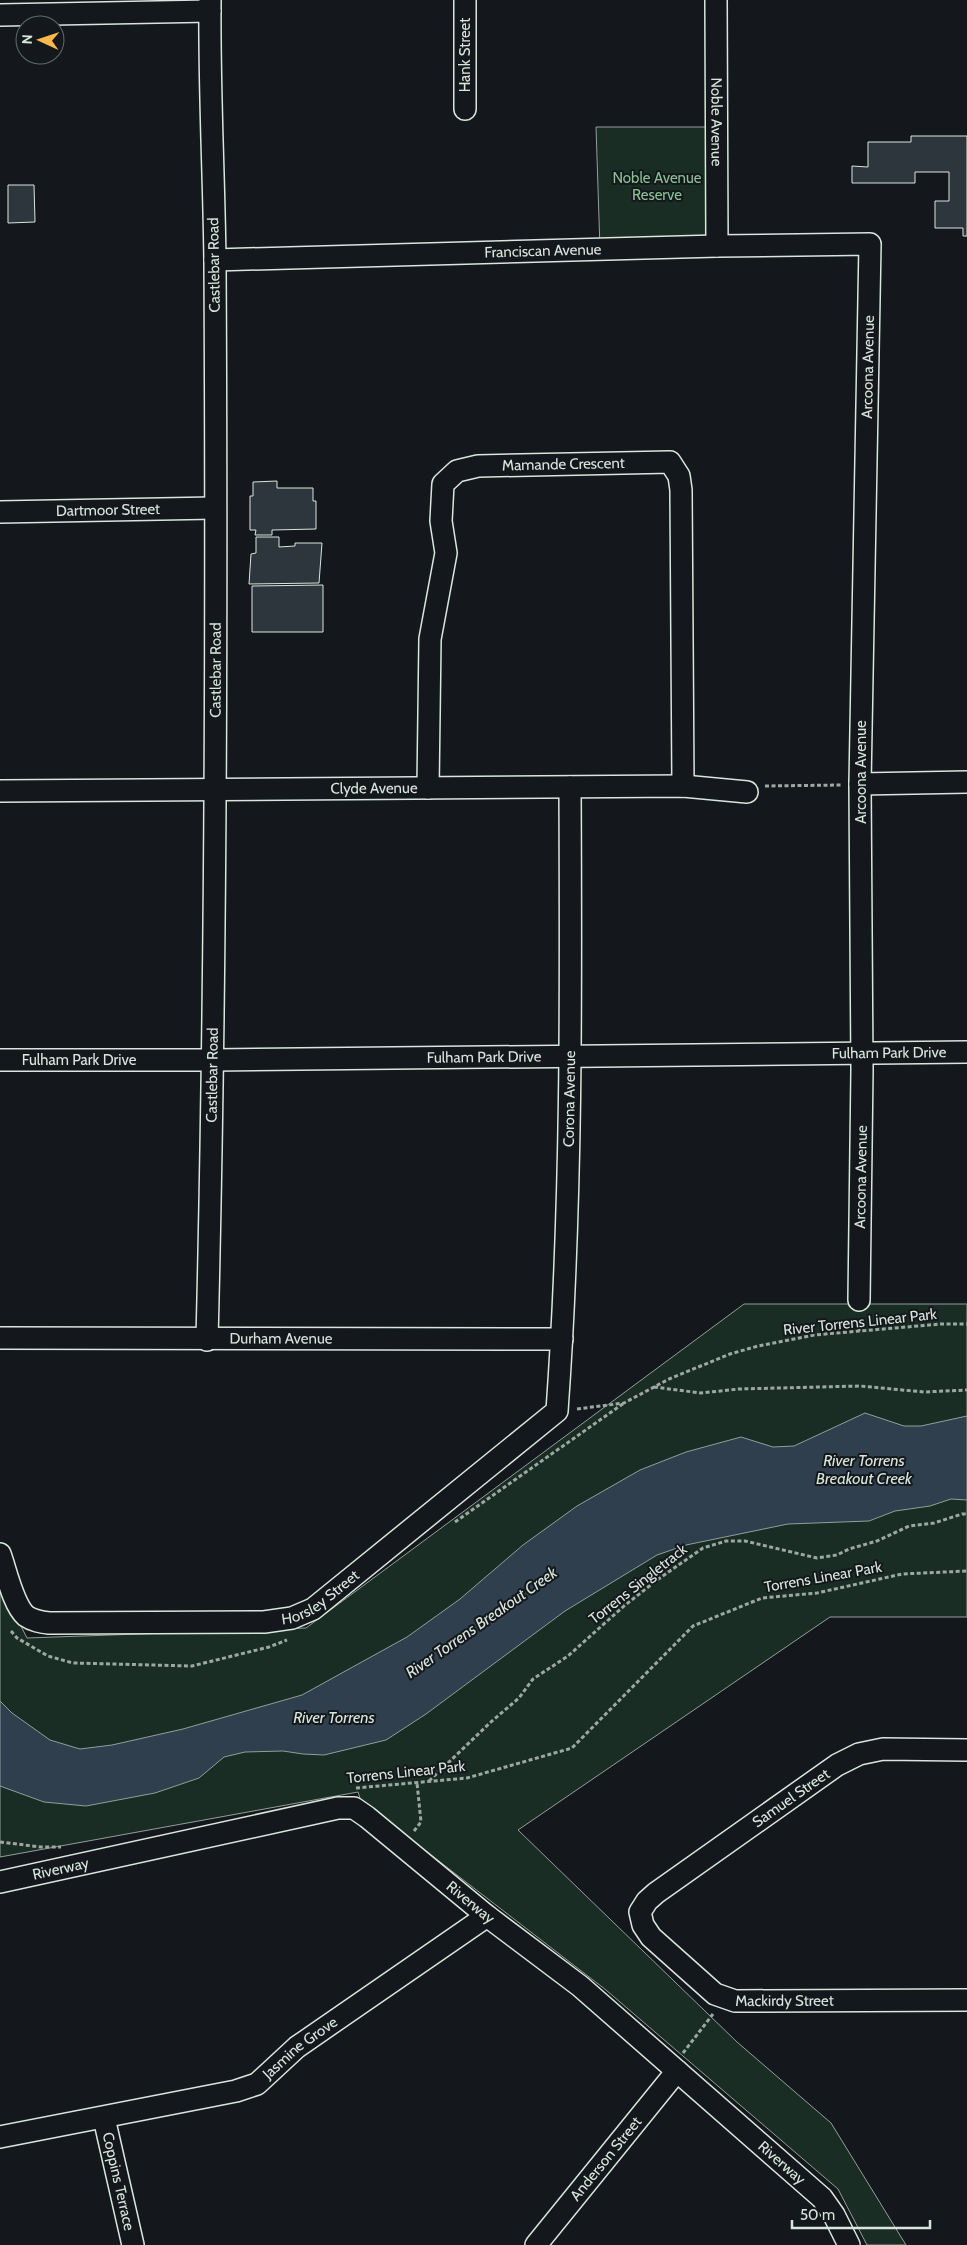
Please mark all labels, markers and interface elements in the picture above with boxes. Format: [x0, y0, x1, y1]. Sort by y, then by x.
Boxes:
north arrow [15, 15, 65, 65]
street label: Hank Street [456, 18, 474, 92]
text: N [18, 34, 36, 45]
street label: Noble Avenue [707, 77, 726, 167]
park label: Noble Avenue Reserve [612, 169, 702, 204]
street label: Castlebar Road [204, 217, 224, 313]
street label: Franciscan Avenue [484, 240, 602, 261]
street label: Arcoona Avenue [858, 315, 878, 419]
street label: Mamande Crescent [502, 454, 625, 474]
street label: Dartmoor Street [56, 500, 160, 520]
street label: Castlebar Road [207, 623, 225, 718]
street label: Arcoona Avenue [852, 720, 870, 824]
street label: Clyde Avenue [330, 779, 418, 798]
street label: Castlebar Road [203, 1027, 222, 1123]
street label: Fulham Park Drive [832, 1043, 947, 1062]
street label: Fulham Park Drive [427, 1048, 542, 1067]
street label: Corona Avenue [560, 1050, 579, 1147]
street label: Fulham Park Drive [22, 1051, 137, 1069]
street label: Arcoona Avenue [851, 1125, 871, 1229]
street label: River Torrens Linear Park [782, 1305, 938, 1339]
street label: Durham Avenue [230, 1329, 333, 1348]
water label: River Torrens Breakout Creek [816, 1451, 913, 1488]
street label: Torrens Singletrack [585, 1540, 691, 1628]
street label: Torrens Linear Park [763, 1558, 883, 1596]
water label: River Torrens Breakout Creek [402, 1562, 562, 1682]
street label: Horsley Street [280, 1566, 363, 1628]
water label: River Torrens [293, 1708, 375, 1727]
street label: Torrens Linear Park [346, 1757, 466, 1787]
street label: Samuel Street [749, 1765, 833, 1831]
street label: Riverway [31, 1854, 91, 1884]
street label: Riverway [443, 1877, 498, 1928]
street label: Mackirdy Street [735, 1992, 834, 2010]
street label: Jasmine Grove [258, 2013, 341, 2084]
street label: Anderson Street [566, 2113, 645, 2205]
street label: Coppins Terrace [98, 2130, 139, 2233]
street label: Riverway [754, 2137, 809, 2189]
scale bar [792, 2198, 930, 2230]
text: 50 m [800, 2206, 835, 2224]

